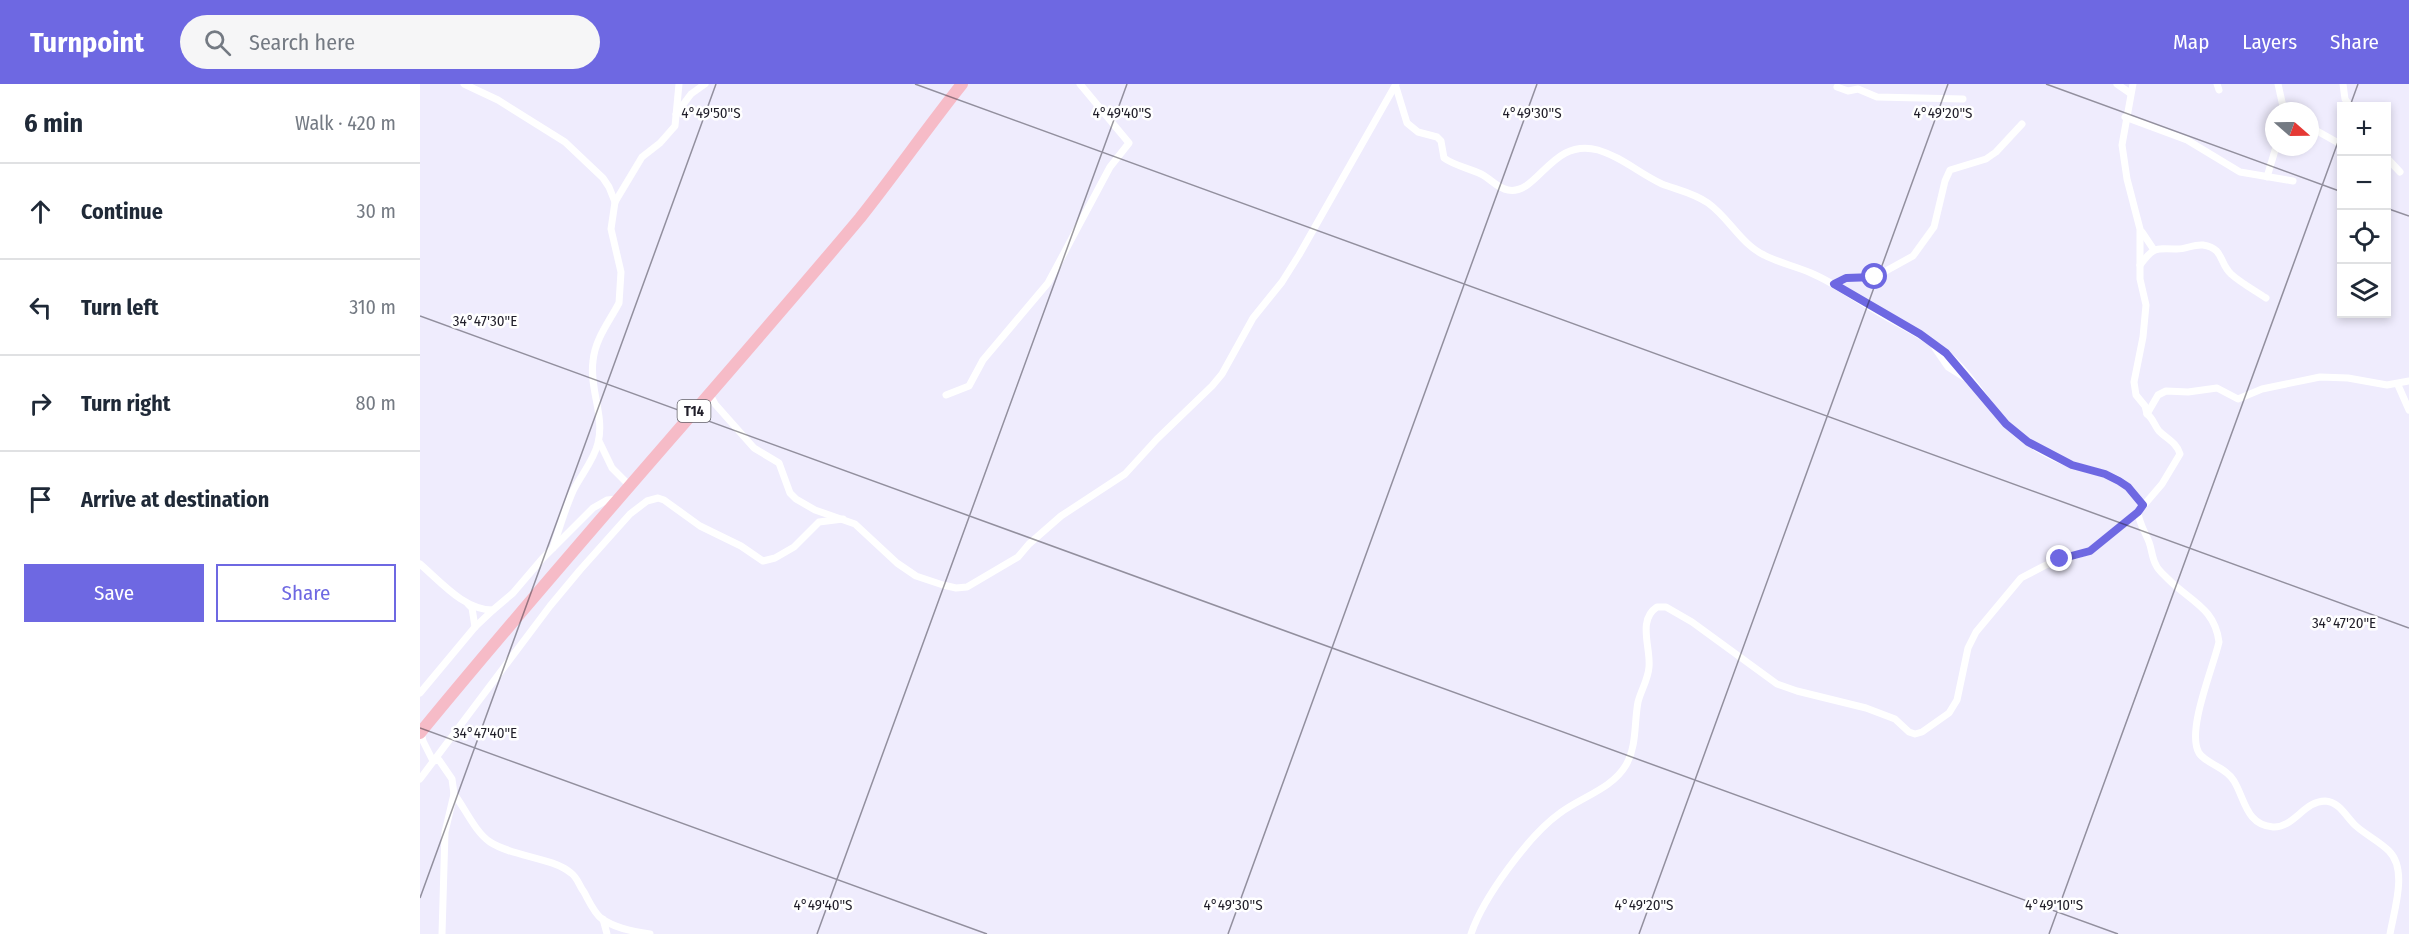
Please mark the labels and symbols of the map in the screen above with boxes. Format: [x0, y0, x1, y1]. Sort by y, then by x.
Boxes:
north arrow [2265, 102, 2319, 156]
text: 4°49'50"S [681, 104, 741, 122]
text: 4°49'40"S [1092, 104, 1152, 122]
text: 4°49'30"S [1502, 104, 1562, 122]
text: 4°49'20"S [1914, 104, 1973, 122]
route start [1861, 263, 1887, 289]
text: 34°47'30"E [453, 312, 517, 330]
road number: T14 [678, 400, 710, 422]
route end [2046, 545, 2072, 571]
text: 34°47'20"E [2312, 614, 2376, 632]
text: 34°47'40"E [453, 724, 517, 742]
text: 4°49'40"S [793, 896, 853, 914]
text: 4°49'30"S [1203, 896, 1263, 914]
text: 4°49'20"S [1615, 896, 1674, 914]
text: 4°49'10"S [2025, 896, 2083, 914]

